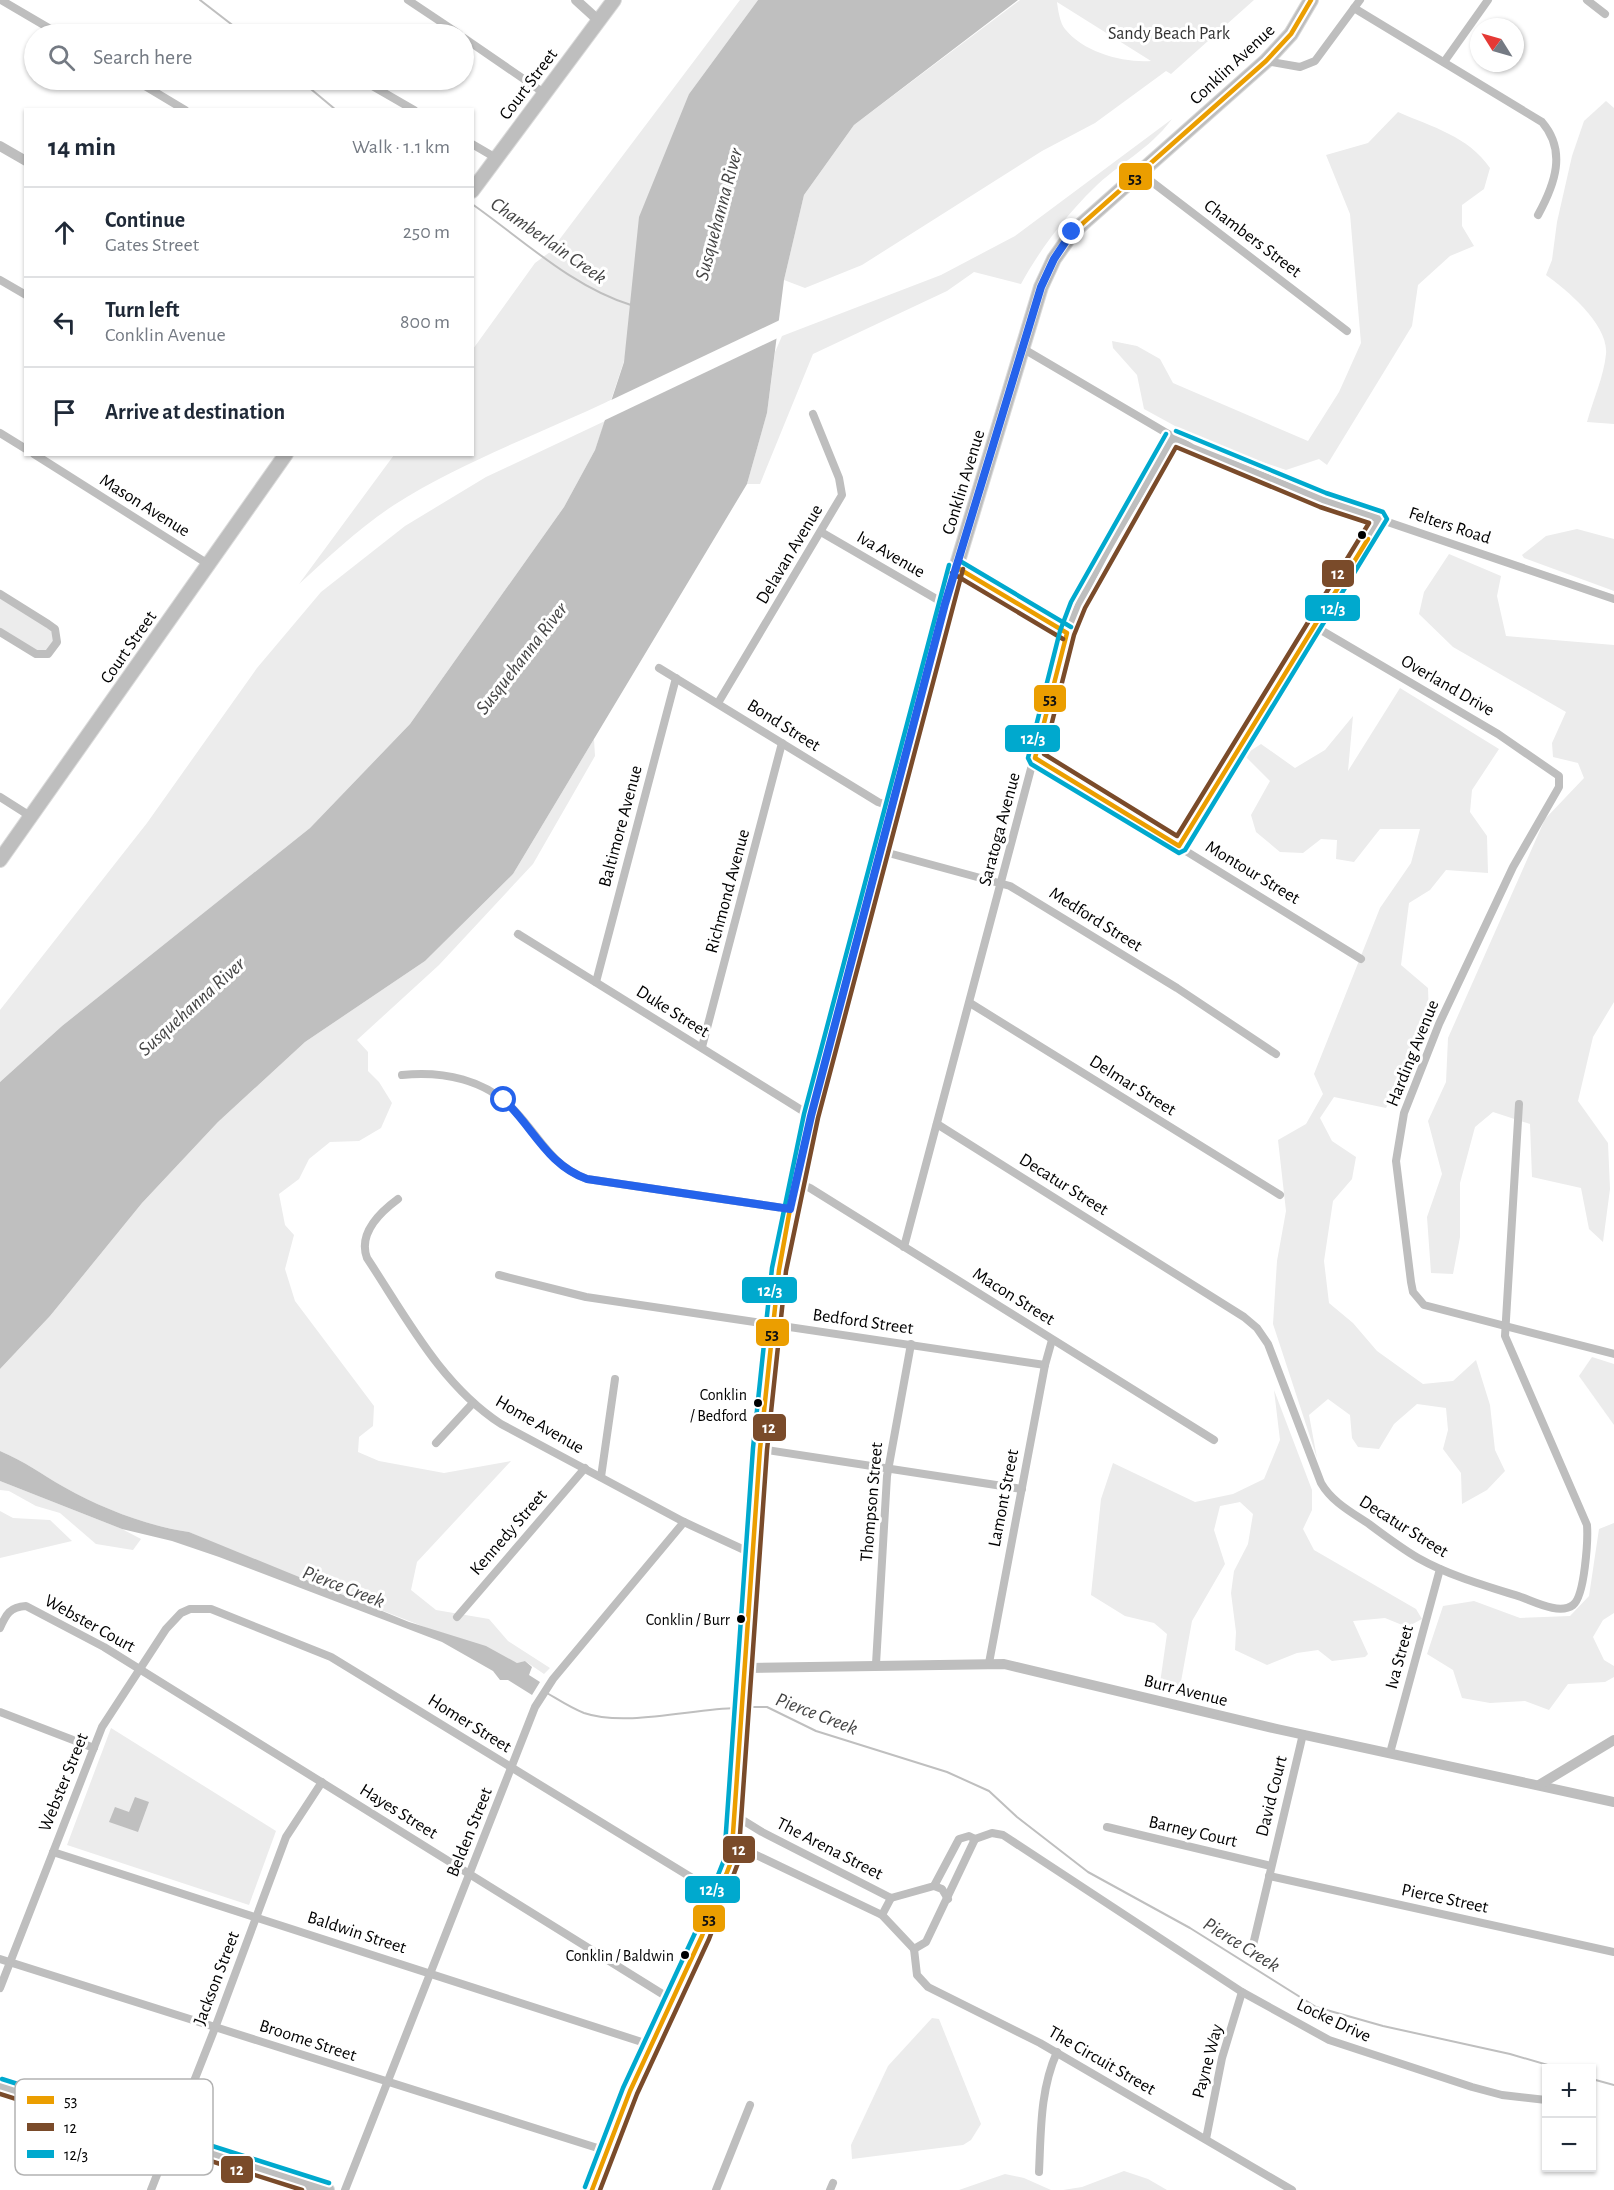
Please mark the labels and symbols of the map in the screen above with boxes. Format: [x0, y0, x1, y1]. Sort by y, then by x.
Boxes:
north arrow [1470, 18, 1524, 72]
street label: Conklin Avenue [1187, 21, 1279, 108]
park label: Sandy Beach Park [1108, 25, 1231, 43]
street label: Court Street [496, 46, 561, 123]
water label: Susquehanna River [692, 146, 746, 282]
line badge: 53 [1118, 162, 1153, 191]
text: 53 [1128, 170, 1142, 186]
water label: Chamberlain Creek [487, 194, 610, 288]
street label: Chambers Street [1200, 197, 1305, 281]
route end [1058, 218, 1084, 244]
street label: Conklin Avenue [939, 428, 988, 537]
street label: Mason Avenue [96, 471, 193, 541]
street label: Delavan Avenue [753, 502, 827, 607]
street label: Felters Road [1407, 504, 1493, 548]
street label: Iva Avenue [853, 528, 928, 582]
unlabelled marker [1356, 529, 1368, 541]
line badge: 12 [1321, 559, 1355, 588]
text: 12 [1331, 566, 1345, 582]
line badge: 12/3 [1304, 594, 1361, 622]
water label: Susquehanna River [472, 599, 572, 718]
text: 12/3 [1321, 601, 1345, 617]
street label: Court Street [97, 608, 160, 687]
street label: Overland Drive [1398, 652, 1497, 720]
line badge: 53 [1033, 684, 1067, 713]
text: 53 [1043, 691, 1057, 707]
street label: Bond Street [744, 696, 823, 755]
line badge: 12/3 [1004, 724, 1061, 753]
text: 12/3 [1021, 731, 1045, 747]
street label: Baltimore Avenue [596, 763, 646, 889]
street label: Saratoga Avenue [976, 770, 1024, 888]
street label: Richmond Avenue [703, 827, 753, 955]
street label: Montour Street [1202, 838, 1303, 908]
street label: Medford Street [1046, 884, 1145, 956]
water label: Susquehanna River [134, 954, 249, 1060]
street label: Duke Street [633, 982, 712, 1041]
street label: Harding Avenue [1383, 998, 1442, 1109]
street label: Delmar Street [1086, 1052, 1179, 1120]
route start [490, 1086, 516, 1112]
street label: Decatur Street [1016, 1150, 1111, 1219]
street label: Macon Street [969, 1265, 1058, 1329]
line badge: 12/3 [741, 1276, 798, 1304]
text: 12/3 [758, 1283, 782, 1299]
street label: Bedford Street [811, 1306, 915, 1338]
line badge: 53 [755, 1318, 790, 1347]
text: 53 [765, 1326, 779, 1342]
place label: Conklin / Bedford [690, 1387, 747, 1424]
street label: Home Avenue [492, 1392, 587, 1457]
marker: Conklin / Bedford [752, 1397, 764, 1409]
line badge: 12 [752, 1413, 787, 1442]
text: 12 [762, 1420, 776, 1436]
street label: Thompson Street [858, 1441, 886, 1563]
street label: Lamont Street [986, 1448, 1022, 1549]
street label: Kennedy Street [467, 1486, 551, 1579]
street label: Decatur Street [1356, 1492, 1451, 1561]
water label: Pierce Creek [300, 1562, 387, 1612]
street label: Webster Court [41, 1592, 138, 1656]
place label: Conklin / Burr [646, 1612, 731, 1628]
marker: Conklin / Burr [735, 1613, 747, 1625]
street label: Iva Street [1383, 1623, 1417, 1691]
street label: Burr Avenue [1142, 1672, 1230, 1710]
water label: Pierce Creek [773, 1689, 860, 1739]
street label: Homer Street [425, 1691, 515, 1757]
street label: Webster Street [36, 1730, 92, 1834]
street label: David Court [1253, 1754, 1291, 1838]
street label: Hayes Street [356, 1781, 441, 1843]
street label: Belden Street [444, 1785, 496, 1880]
street label: Barney Court [1147, 1813, 1239, 1851]
street label: The Arena Street [774, 1814, 886, 1883]
line badge: 12 [722, 1835, 756, 1864]
text: 12 [732, 1842, 746, 1858]
line badge: 12/3 [684, 1875, 741, 1904]
street label: Pierce Street [1400, 1881, 1490, 1917]
text: 12/3 [700, 1882, 724, 1898]
line badge: 53 [692, 1904, 726, 1933]
street label: Baldwin Street [305, 1908, 409, 1957]
text: 53 [702, 1911, 716, 1927]
water label: Pierce Creek [1200, 1914, 1283, 1976]
street label: Jackson Street [191, 1929, 243, 2028]
place label: Conklin / Baldwin [566, 1948, 674, 1964]
marker: Conklin / Baldwin [679, 1949, 691, 1961]
street label: Locke Drive [1294, 1996, 1373, 2046]
street label: Broome Street [257, 2017, 359, 2065]
street label: Payne Way [1189, 2022, 1227, 2100]
street label: The Circuit Street [1045, 2023, 1158, 2099]
legend [15, 2079, 213, 2175]
text: 53 [64, 2093, 77, 2109]
text: 12 [64, 2120, 77, 2136]
text: 12/3 [64, 2147, 88, 2163]
line badge: 12 [220, 2155, 254, 2184]
text: 12 [230, 2162, 244, 2178]

